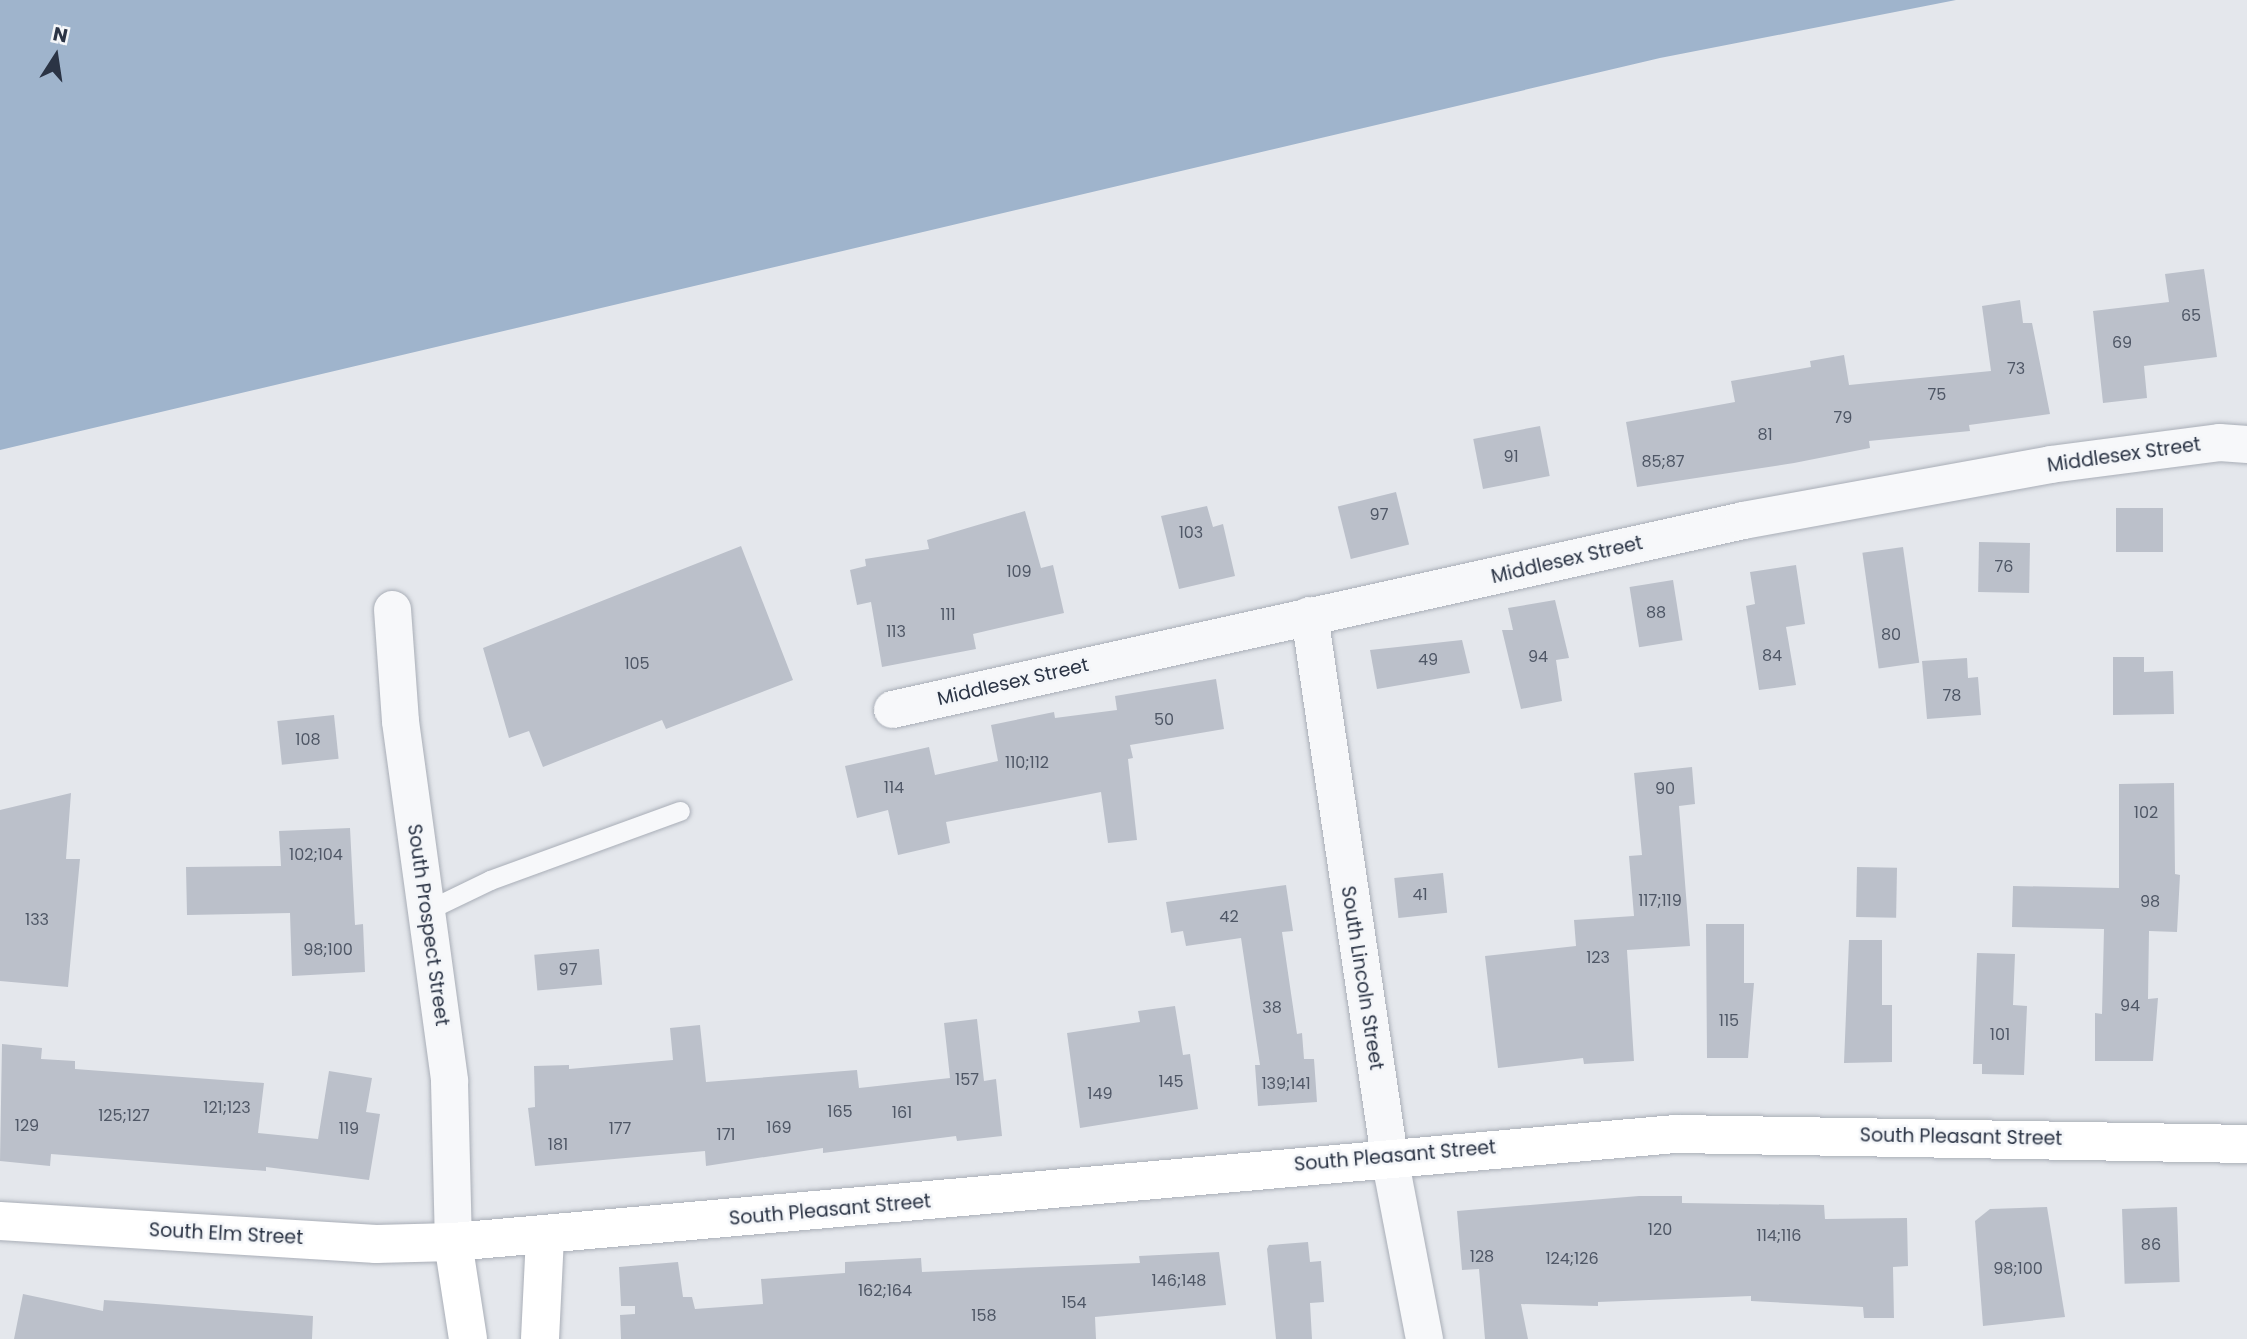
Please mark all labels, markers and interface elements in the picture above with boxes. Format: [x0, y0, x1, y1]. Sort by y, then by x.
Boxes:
text: N [51, 20, 70, 50]
north arrow [21, 21, 91, 91]
house number: 65 [2181, 306, 2201, 326]
house number: 69 [2112, 333, 2132, 353]
house number: 73 [2007, 359, 2025, 379]
house number: 75 [1928, 385, 1946, 405]
house number: 79 [1834, 408, 1852, 428]
house number: 81 [1757, 425, 1773, 445]
street label: Middlesex Street [2046, 433, 2202, 477]
house number: 91 [1503, 447, 1519, 467]
house number: 85;87 [1641, 452, 1685, 472]
house number: 97 [1370, 505, 1388, 525]
house number: 103 [1179, 523, 1203, 543]
street label: Middlesex Street [1489, 531, 1645, 589]
house number: 76 [1995, 557, 2013, 577]
house number: 109 [1006, 562, 1032, 582]
house number: 88 [1646, 603, 1666, 623]
house number: 111 [940, 605, 956, 625]
house number: 113 [886, 622, 906, 642]
house number: 80 [1881, 625, 1901, 645]
house number: 84 [1762, 646, 1782, 666]
house number: 94 [1528, 647, 1548, 667]
house number: 49 [1418, 650, 1438, 670]
street label: Middlesex Street [935, 653, 1091, 711]
house number: 105 [624, 654, 650, 674]
house number: 78 [1943, 686, 1961, 706]
house number: 50 [1154, 710, 1174, 730]
house number: 108 [295, 730, 321, 750]
house number: 110;112 [1005, 753, 1049, 773]
house number: 114 [884, 778, 904, 798]
house number: 90 [1655, 779, 1675, 799]
house number: 102 [2134, 803, 2158, 823]
street label: South Prospect Street [403, 823, 453, 1027]
house number: 102;104 [289, 845, 343, 865]
street label: South Lincoln Street [1336, 884, 1388, 1072]
house number: 41 [1412, 885, 1428, 905]
house number: 117;119 [1638, 891, 1682, 911]
house number: 98 [2140, 892, 2160, 912]
house number: 42 [1219, 907, 1239, 927]
house number: 133 [25, 910, 49, 930]
house number: 98;100 [303, 940, 353, 960]
house number: 123 [1586, 948, 1610, 968]
house number: 97 [559, 960, 577, 980]
house number: 94 [2120, 996, 2140, 1016]
house number: 38 [1262, 998, 1282, 1018]
house number: 115 [1719, 1011, 1739, 1031]
house number: 101 [1990, 1025, 2010, 1045]
house number: 157 [955, 1070, 979, 1090]
house number: 145 [1158, 1072, 1184, 1092]
house number: 139;141 [1261, 1074, 1311, 1094]
house number: 149 [1087, 1084, 1113, 1104]
house number: 121;123 [203, 1098, 251, 1118]
house number: 165 [827, 1102, 853, 1122]
house number: 161 [892, 1103, 912, 1123]
house number: 125;127 [98, 1106, 150, 1126]
house number: 129 [15, 1116, 39, 1136]
house number: 169 [766, 1118, 792, 1138]
house number: 119 [339, 1119, 359, 1139]
house number: 177 [609, 1119, 631, 1139]
street label: South Pleasant Street [1860, 1124, 2062, 1150]
house number: 171 [717, 1125, 735, 1145]
house number: 181 [548, 1135, 568, 1155]
street label: South Pleasant Street [1293, 1136, 1497, 1176]
street label: South Pleasant Street [728, 1190, 932, 1230]
street label: South Elm Street [148, 1219, 304, 1249]
house number: 120 [1648, 1220, 1672, 1240]
house number: 114;116 [1757, 1226, 1801, 1246]
house number: 86 [2141, 1235, 2161, 1255]
house number: 128 [1470, 1247, 1494, 1267]
house number: 124;126 [1545, 1249, 1599, 1269]
house number: 98;100 [1993, 1259, 2043, 1279]
house number: 146;148 [1152, 1271, 1206, 1291]
house number: 162;164 [858, 1281, 912, 1301]
house number: 154 [1061, 1293, 1087, 1313]
house number: 158 [971, 1306, 997, 1326]

